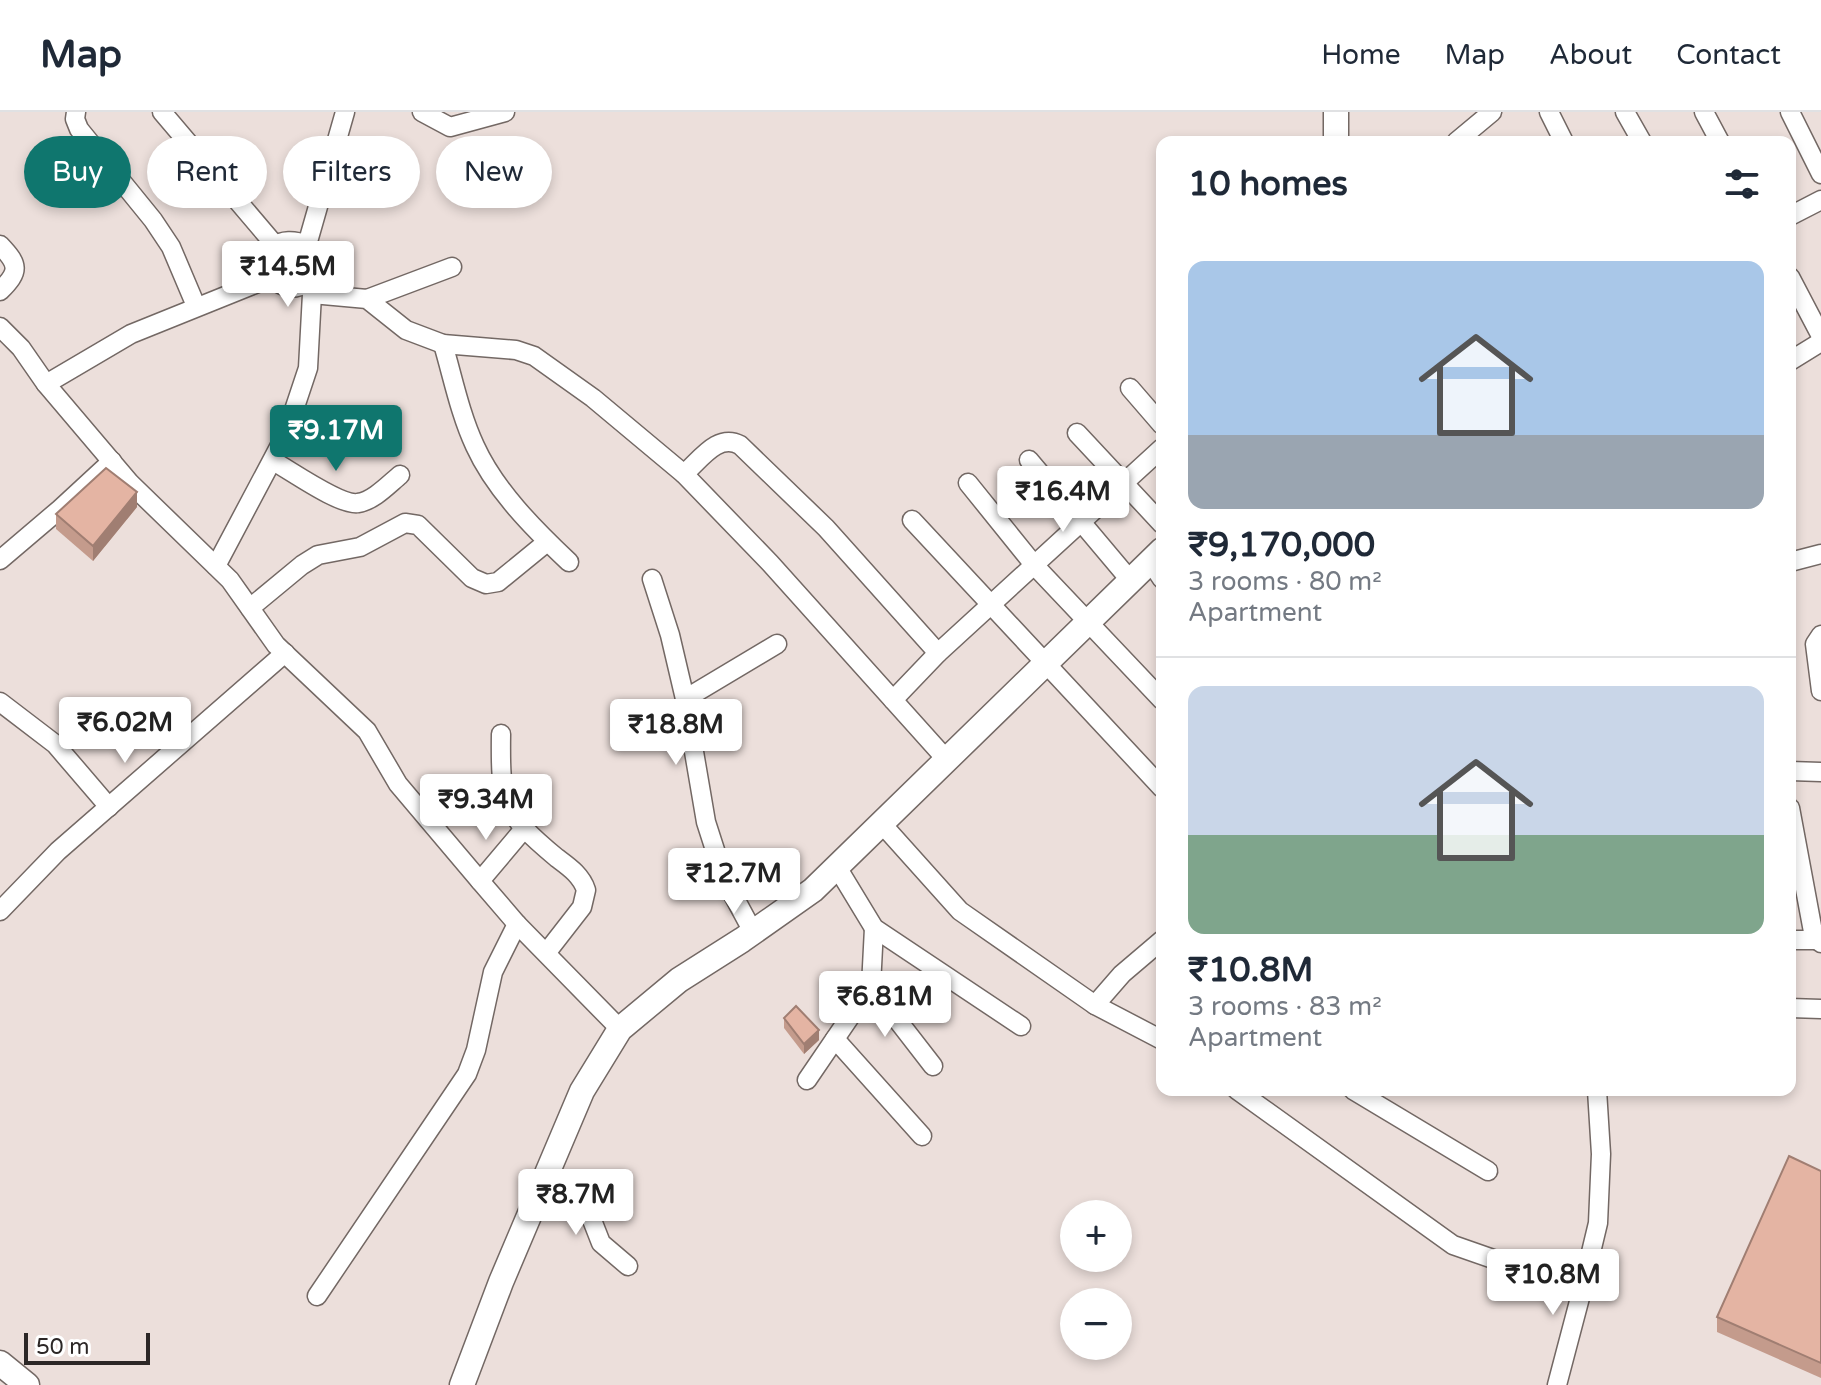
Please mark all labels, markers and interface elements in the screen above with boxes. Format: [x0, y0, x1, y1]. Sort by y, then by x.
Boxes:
text: Map [40, 32, 122, 78]
text: Home [1321, 38, 1401, 72]
text: Map [1445, 38, 1505, 72]
text: About [1549, 38, 1632, 72]
text: Contact [1676, 38, 1781, 72]
chip: Buy [24, 136, 131, 208]
chip: Rent [147, 136, 267, 208]
chip: Filters [283, 136, 420, 208]
chip: New [436, 136, 552, 208]
icon: filters [1720, 162, 1764, 206]
text: 10 homes [1188, 164, 1348, 205]
pin: ₹14.5M [223, 241, 353, 309]
text: ₹14.5M [240, 251, 336, 282]
icon: home [1404, 313, 1548, 457]
pin: ₹9.17M [271, 405, 401, 473]
text: ₹9.17M [288, 415, 384, 446]
pin: ₹16.4M [998, 466, 1128, 534]
text: ₹16.4M [1015, 476, 1111, 507]
text: ₹9,170,000 [1188, 525, 1375, 566]
text: 3 rooms · 80 m² [1188, 566, 1382, 597]
text: Apartment [1188, 597, 1322, 628]
pin: ₹6.02M [60, 697, 190, 765]
pin: ₹18.8M [611, 699, 741, 767]
text: ₹6.02M [77, 707, 173, 738]
text: ₹18.8M [628, 709, 724, 740]
icon: home [1404, 738, 1548, 882]
pin: ₹9.34M [421, 774, 551, 842]
text: ₹9.34M [438, 784, 534, 815]
pin: ₹12.7M [669, 848, 799, 916]
text: ₹12.7M [686, 858, 782, 889]
text: ₹10.8M [1188, 950, 1313, 991]
pin: ₹6.81M [820, 971, 950, 1039]
text: ₹6.81M [837, 981, 933, 1012]
text: 3 rooms · 83 m² [1188, 991, 1382, 1022]
text: Apartment [1188, 1022, 1322, 1053]
pin: ₹8.7M [520, 1169, 632, 1237]
text: ₹8.7M [536, 1179, 616, 1210]
map controls [1060, 1200, 1132, 1360]
button: + [1060, 1200, 1132, 1272]
pin: ₹10.8M [1488, 1249, 1618, 1317]
text: ₹10.8M [1505, 1259, 1601, 1290]
button: − [1060, 1288, 1132, 1360]
scale bar [24, 1329, 150, 1365]
text: 50 m [36, 1334, 90, 1360]

